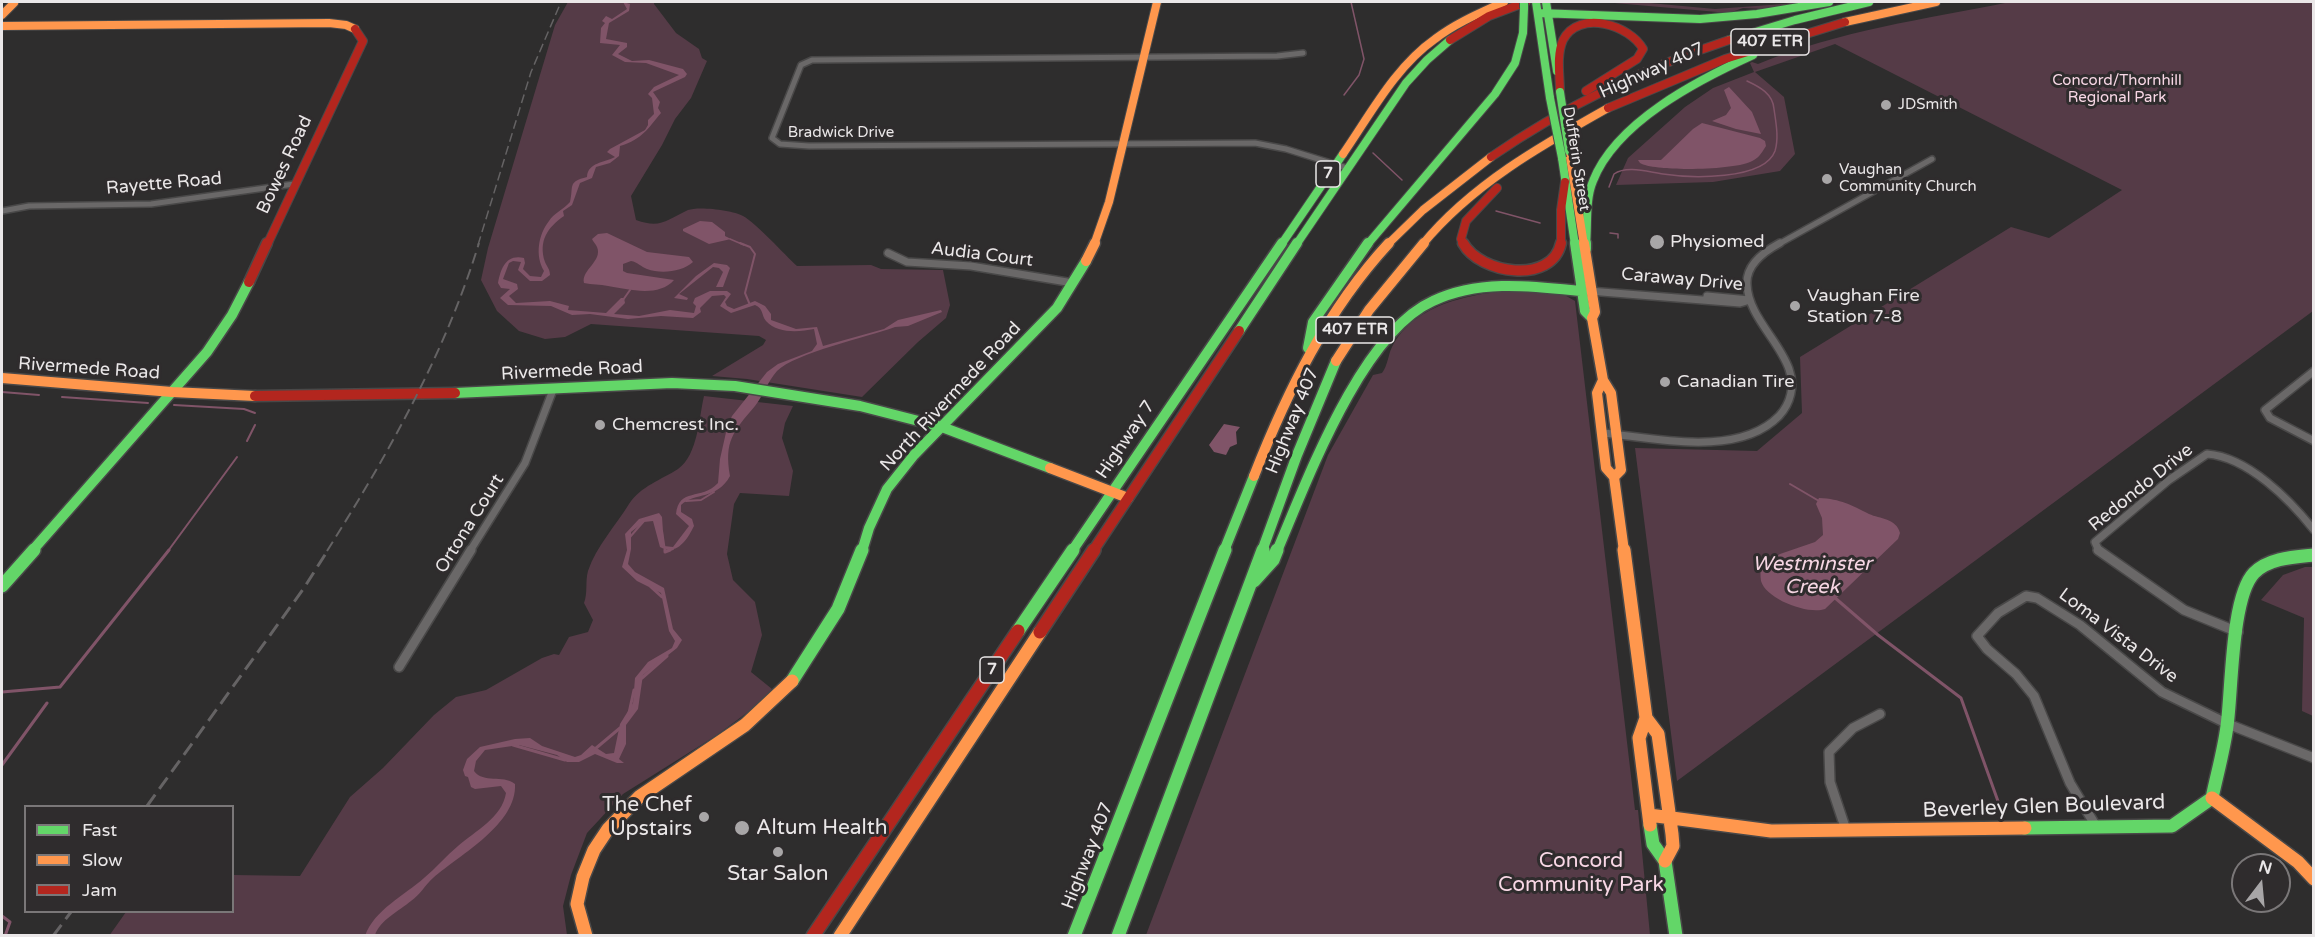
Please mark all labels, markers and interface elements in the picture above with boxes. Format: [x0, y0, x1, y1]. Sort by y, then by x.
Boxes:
road number: 407 ETR [1731, 29, 1809, 55]
street label: Highway 407 [1596, 38, 1708, 104]
park label: Concord/Thornhill Regional Park [2052, 72, 2182, 107]
place label: JDSmith [1898, 96, 1958, 114]
marker: JDSmith [1879, 98, 1893, 112]
street label: Dufferin Street [1559, 106, 1593, 212]
street label: Bowes Road [253, 112, 317, 218]
street label: Bradwick Drive [788, 124, 894, 142]
road number: 7 [1316, 161, 1340, 187]
place label: Vaughan Community Church [1839, 161, 1977, 196]
street label: Rayette Road [105, 168, 223, 200]
marker: Vaughan Community Church [1820, 172, 1834, 186]
place label: Physiomed [1670, 231, 1765, 253]
marker: Physiomed [1648, 233, 1666, 251]
street label: Audia Court [930, 238, 1034, 272]
street label: Caraway Drive [1620, 264, 1744, 296]
place label: Vaughan Fire Station 7-8 [1807, 285, 1920, 328]
marker: Vaughan Fire Station 7-8 [1788, 299, 1802, 313]
road number: 407 ETR [1316, 317, 1394, 343]
street label: North Rivermede Road [876, 318, 1026, 476]
street label: Rivermede Road [17, 353, 161, 385]
street label: Rivermede Road [501, 356, 643, 386]
street label: Highway 407 [1262, 365, 1324, 477]
place label: Canadian Tire [1677, 371, 1794, 393]
marker: Canadian Tire [1658, 375, 1672, 389]
street label: Highway 7 [1092, 397, 1160, 483]
place label: Chemcrest Inc. [612, 414, 739, 436]
marker: Chemcrest Inc. [593, 418, 607, 432]
street label: Redondo Drive [2085, 439, 2197, 537]
street label: Ortona Court [431, 470, 509, 578]
water label: Westminster Creek [1752, 553, 1872, 600]
street label: Loma Vista Drive [2054, 584, 2182, 688]
road number: 7 [980, 657, 1004, 683]
street label: Beverley Glen Boulevard [1922, 790, 2166, 824]
place label: The Chef Upstairs [602, 792, 692, 842]
street label: Highway 407 [1058, 800, 1118, 912]
legend [24, 805, 234, 913]
marker: The Chef Upstairs [697, 810, 711, 824]
place label: Altum Health [756, 815, 888, 841]
text: Fast [82, 819, 117, 841]
marker: Altum Health [733, 819, 751, 837]
marker: Star Salon [771, 845, 785, 859]
park label: Concord Community Park [1498, 848, 1664, 898]
text: Slow [82, 849, 123, 871]
north arrow [2231, 853, 2291, 913]
text: N [2256, 856, 2274, 879]
place label: Star Salon [727, 861, 829, 887]
text: Jam [82, 879, 117, 901]

